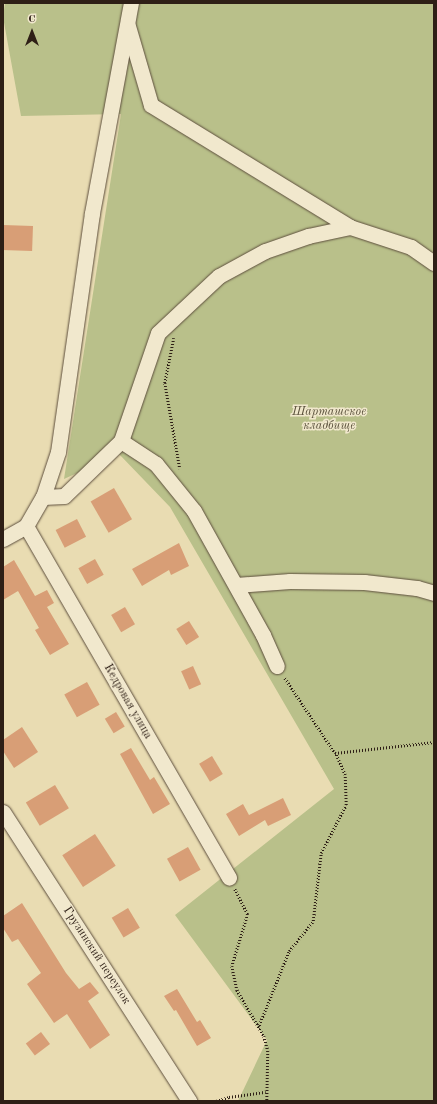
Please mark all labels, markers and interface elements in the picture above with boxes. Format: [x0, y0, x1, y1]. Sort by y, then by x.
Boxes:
north arrow [12, 12, 52, 52]
text: С [28, 14, 36, 25]
park label: Шарташское кладбище [292, 406, 366, 434]
street label: Кедровая улица [100, 662, 154, 742]
street label: Грузинский переулок [59, 905, 133, 1007]

